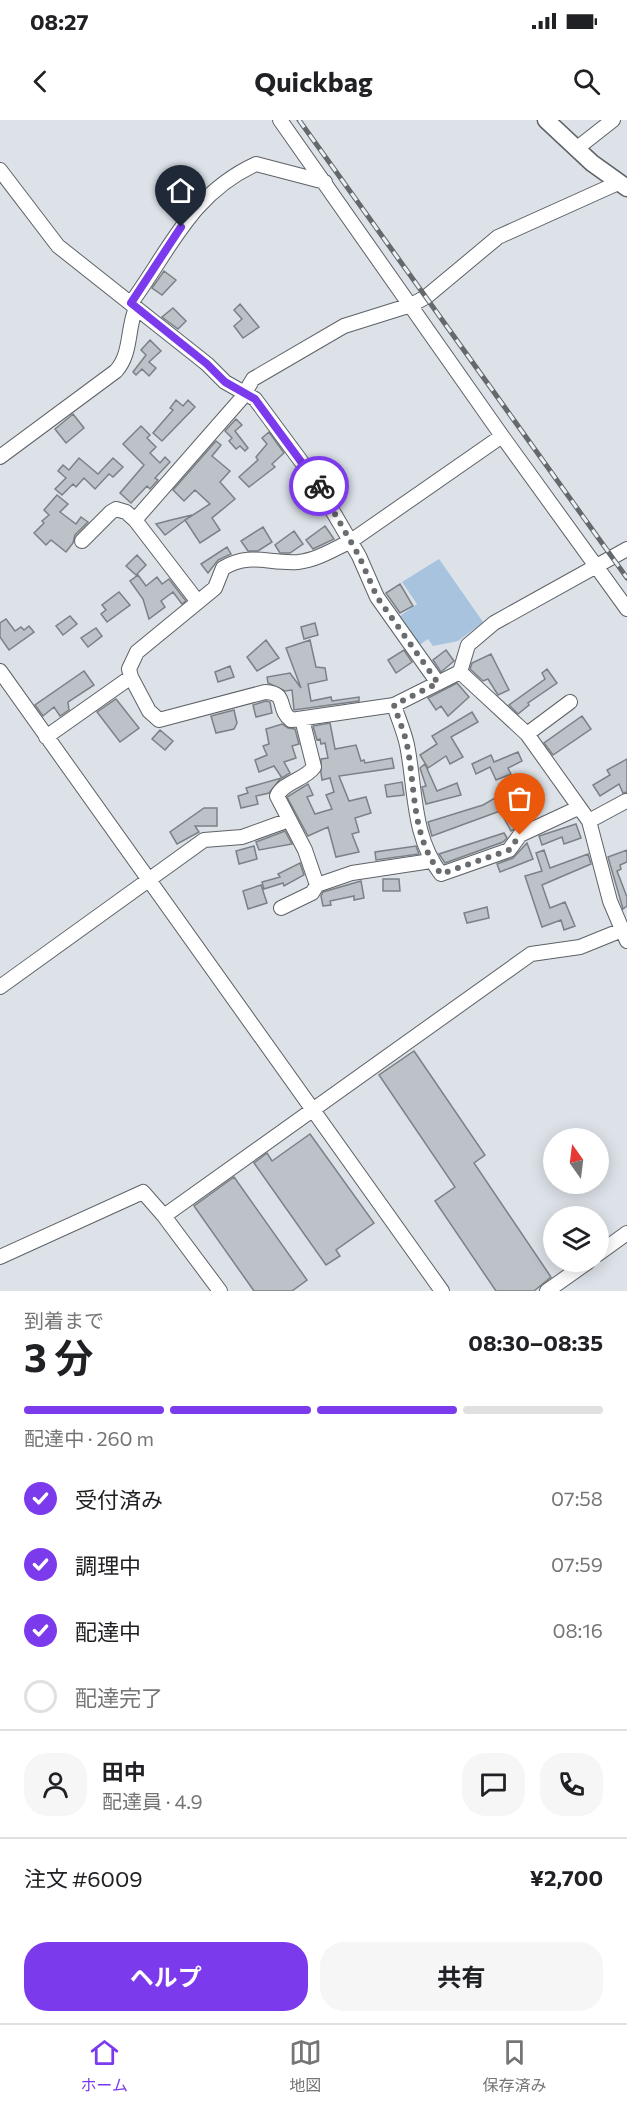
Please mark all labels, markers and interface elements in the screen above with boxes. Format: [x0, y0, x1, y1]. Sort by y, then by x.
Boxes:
text: 08:27 [30, 8, 89, 35]
icon: back [24, 65, 57, 98]
text: Quickbag [254, 65, 373, 98]
icon: search [570, 65, 603, 98]
pin [155, 165, 206, 227]
icon: home [164, 174, 197, 207]
courier [289, 456, 349, 516]
icon: bike [303, 470, 336, 503]
pin [494, 773, 545, 835]
icon: bag [503, 782, 536, 815]
north arrow [543, 1128, 609, 1194]
map controls [543, 1128, 609, 1272]
button: layers [543, 1206, 609, 1272]
text: 到着まで [24, 1308, 104, 1332]
text: 08:30–08:35 [468, 1329, 603, 1356]
text: 3 分 [24, 1332, 93, 1380]
text: 配達中 · 260 m [24, 1426, 154, 1450]
icon: check [24, 1482, 57, 1515]
text: 受付済み [75, 1486, 163, 1513]
text: 07:58 [551, 1486, 603, 1510]
icon: check [24, 1548, 57, 1581]
text: 調理中 [75, 1552, 141, 1579]
text: 07:59 [551, 1552, 603, 1576]
icon: check [24, 1614, 57, 1647]
text: 配達中 [75, 1618, 141, 1645]
text: 08:16 [552, 1618, 603, 1642]
text: 配達完了 [75, 1684, 163, 1711]
button: person [24, 1753, 87, 1816]
button: chat [462, 1753, 525, 1816]
button: phone [540, 1753, 603, 1816]
text: 田中 [102, 1758, 146, 1785]
text: 配達員 · 4.9 [102, 1789, 203, 1813]
text: ¥2,700 [530, 1864, 603, 1891]
text: 注文 #6009 [24, 1865, 143, 1892]
button: ヘルプ [24, 1942, 308, 2011]
button: 共有 [320, 1942, 603, 2011]
tab: ホーム [80, 2036, 128, 2096]
tab: 地図 [289, 2036, 322, 2096]
tab: 保存済み [483, 2036, 547, 2096]

